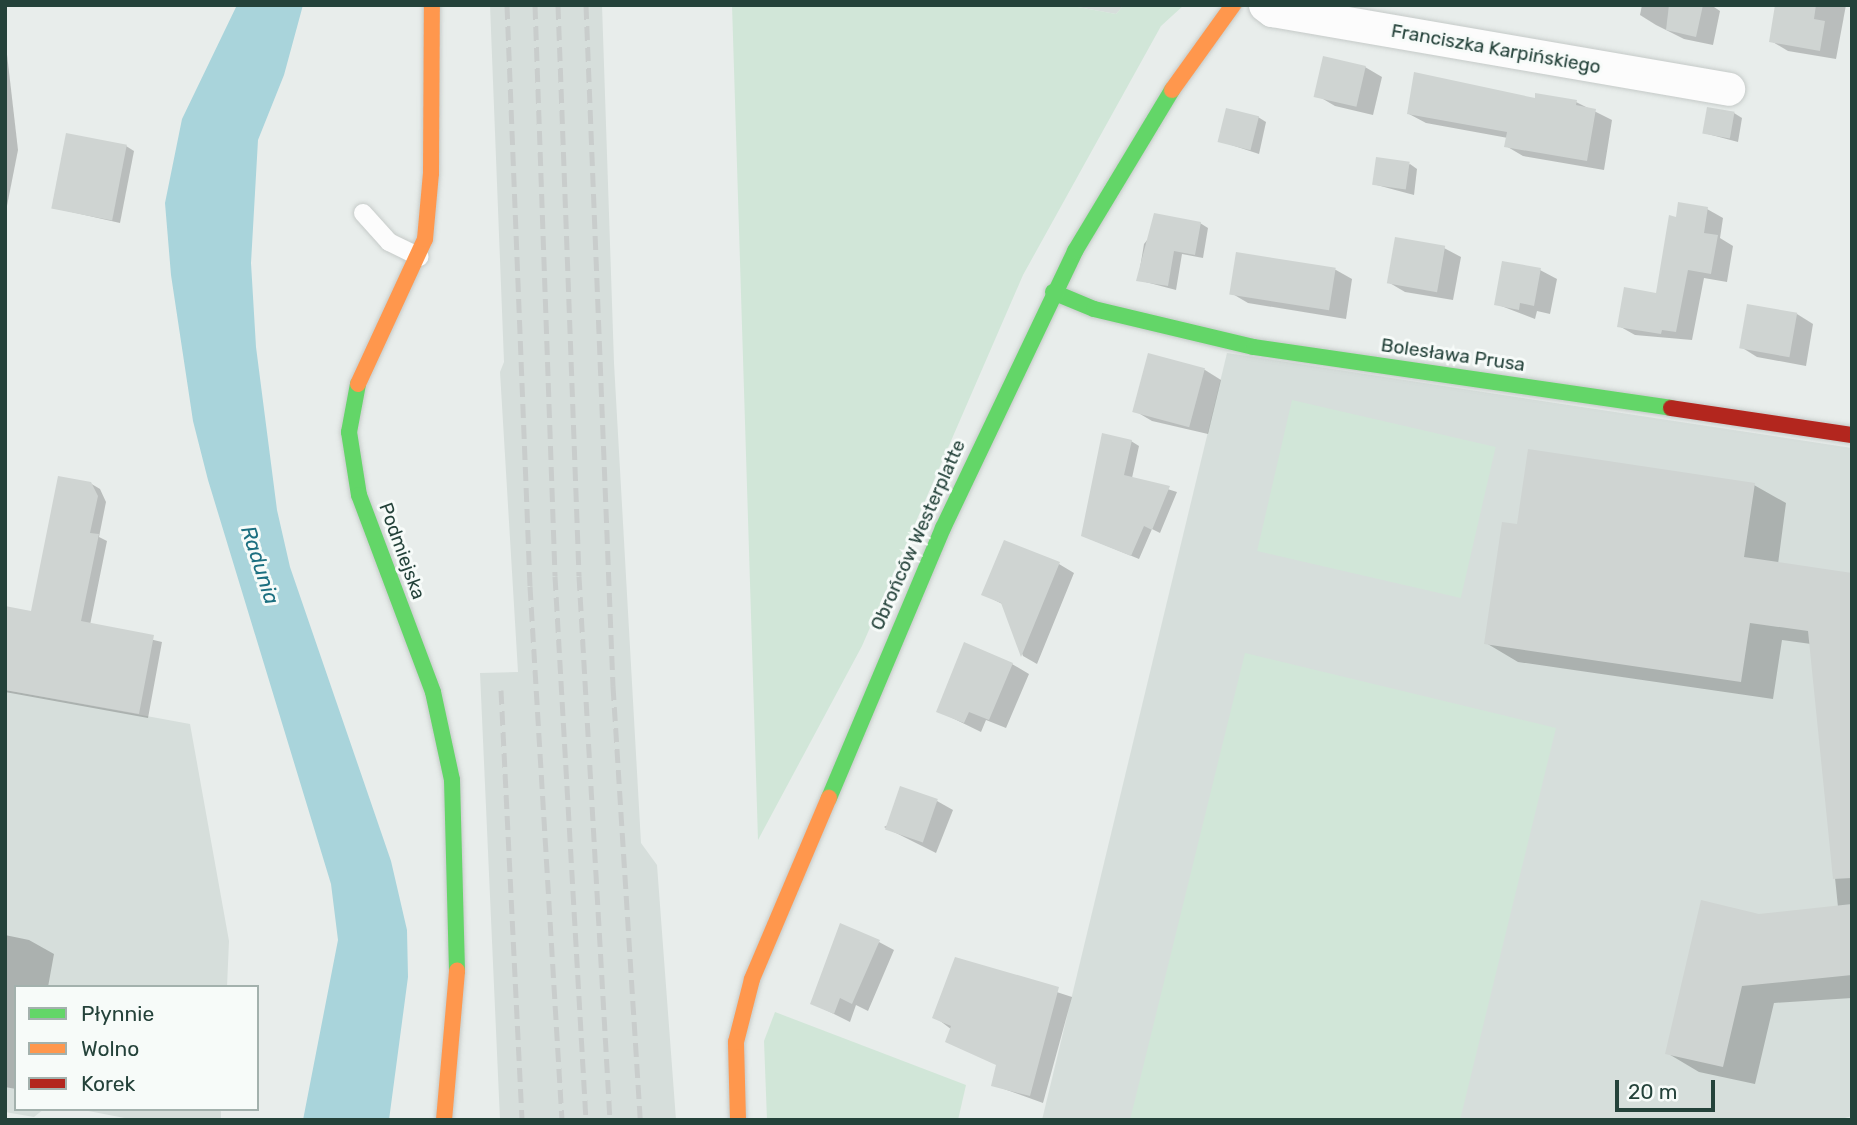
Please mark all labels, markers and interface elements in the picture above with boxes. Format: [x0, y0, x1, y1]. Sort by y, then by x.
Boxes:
street label: Franciszka Karpińskiego [1389, 19, 1603, 79]
street label: Bolesława Prusa [1379, 334, 1527, 376]
street label: Obrońców Westerplatte [866, 436, 970, 634]
street label: Podmiejska [374, 500, 430, 602]
water label: Radunia [235, 522, 285, 608]
legend [14, 985, 259, 1111]
text: Płynnie [81, 1001, 154, 1026]
text: Wolno [81, 1036, 139, 1061]
scale bar [1619, 1066, 1719, 1110]
text: Korek [81, 1071, 135, 1096]
text: 20 m [1628, 1079, 1677, 1104]

